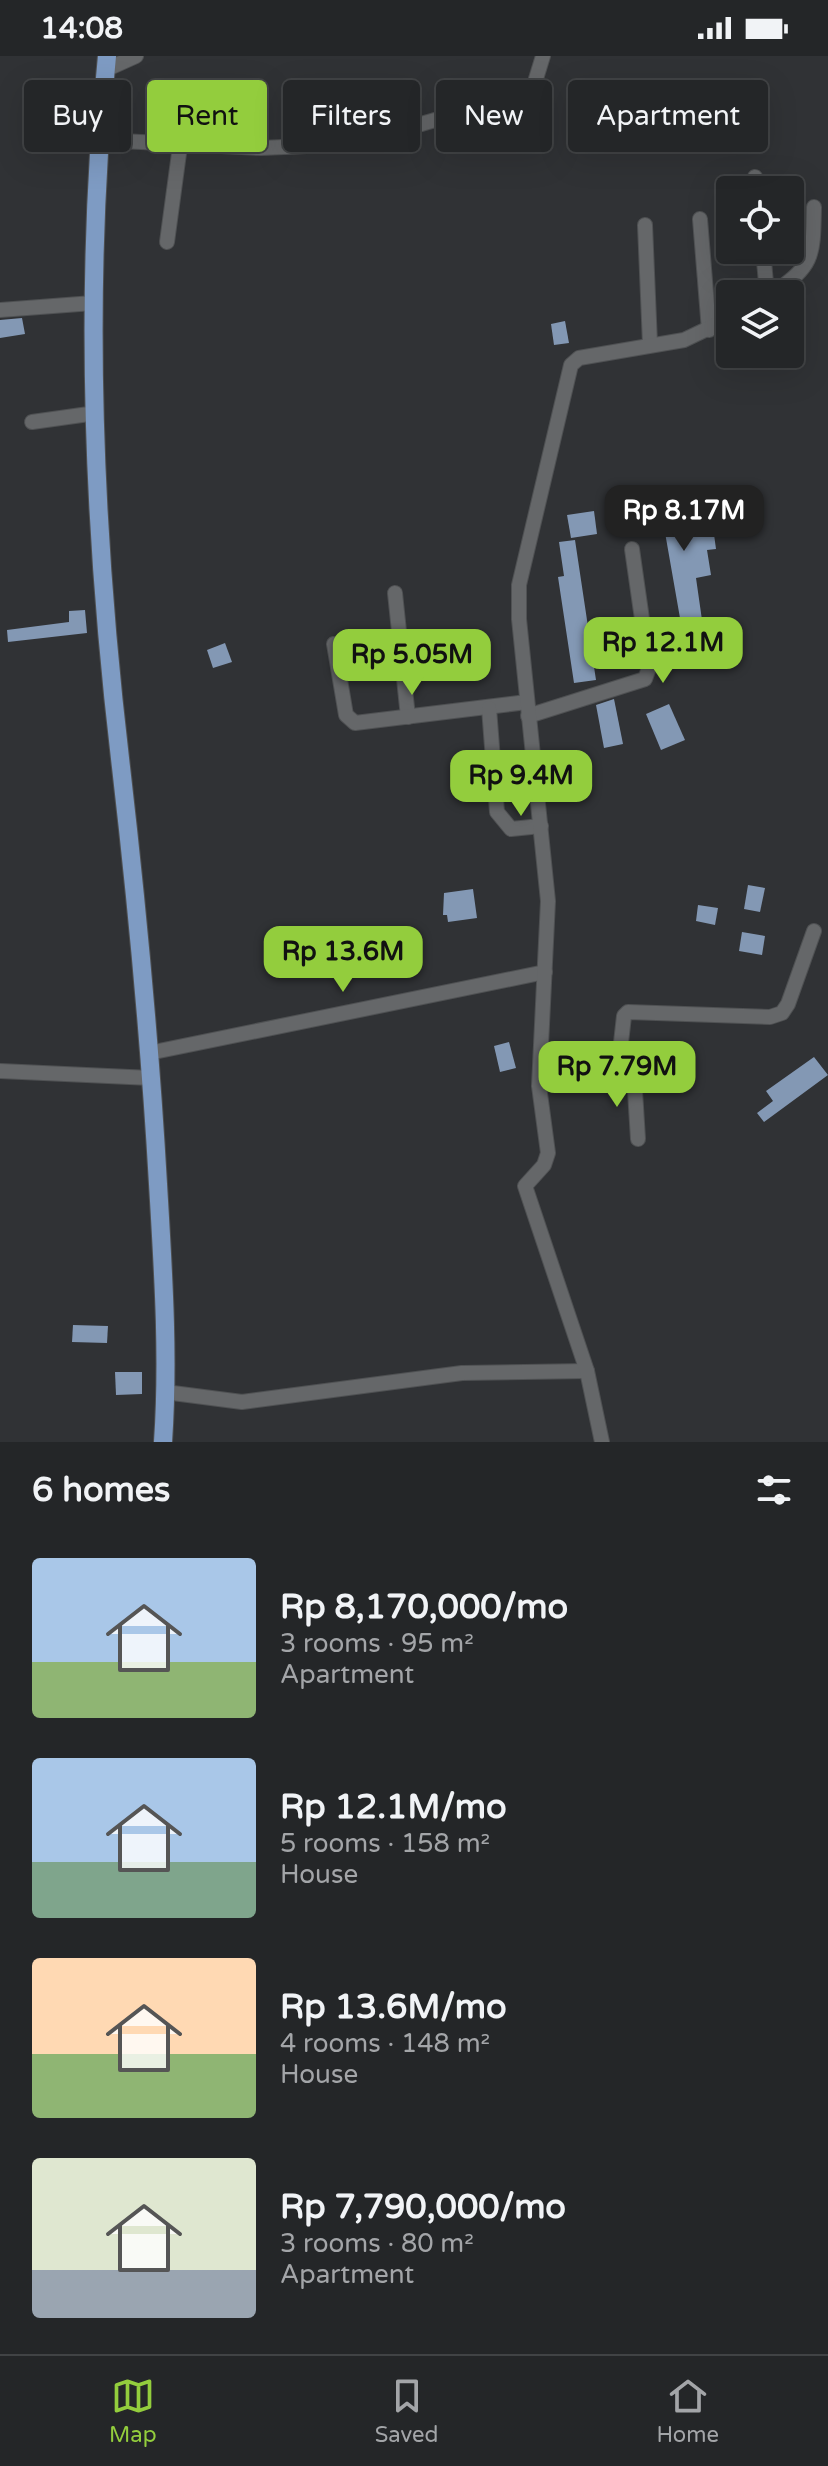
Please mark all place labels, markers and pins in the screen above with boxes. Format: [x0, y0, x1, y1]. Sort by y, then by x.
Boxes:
pin: Rp 8.17M [601, 485, 767, 553]
pin: Rp 12.1M [580, 617, 746, 685]
pin: Rp 5.05M [329, 629, 495, 697]
pin: Rp 9.4M [447, 750, 595, 818]
pin: Rp 13.6M [260, 926, 426, 994]
pin: Rp 7.79M [534, 1041, 700, 1109]

